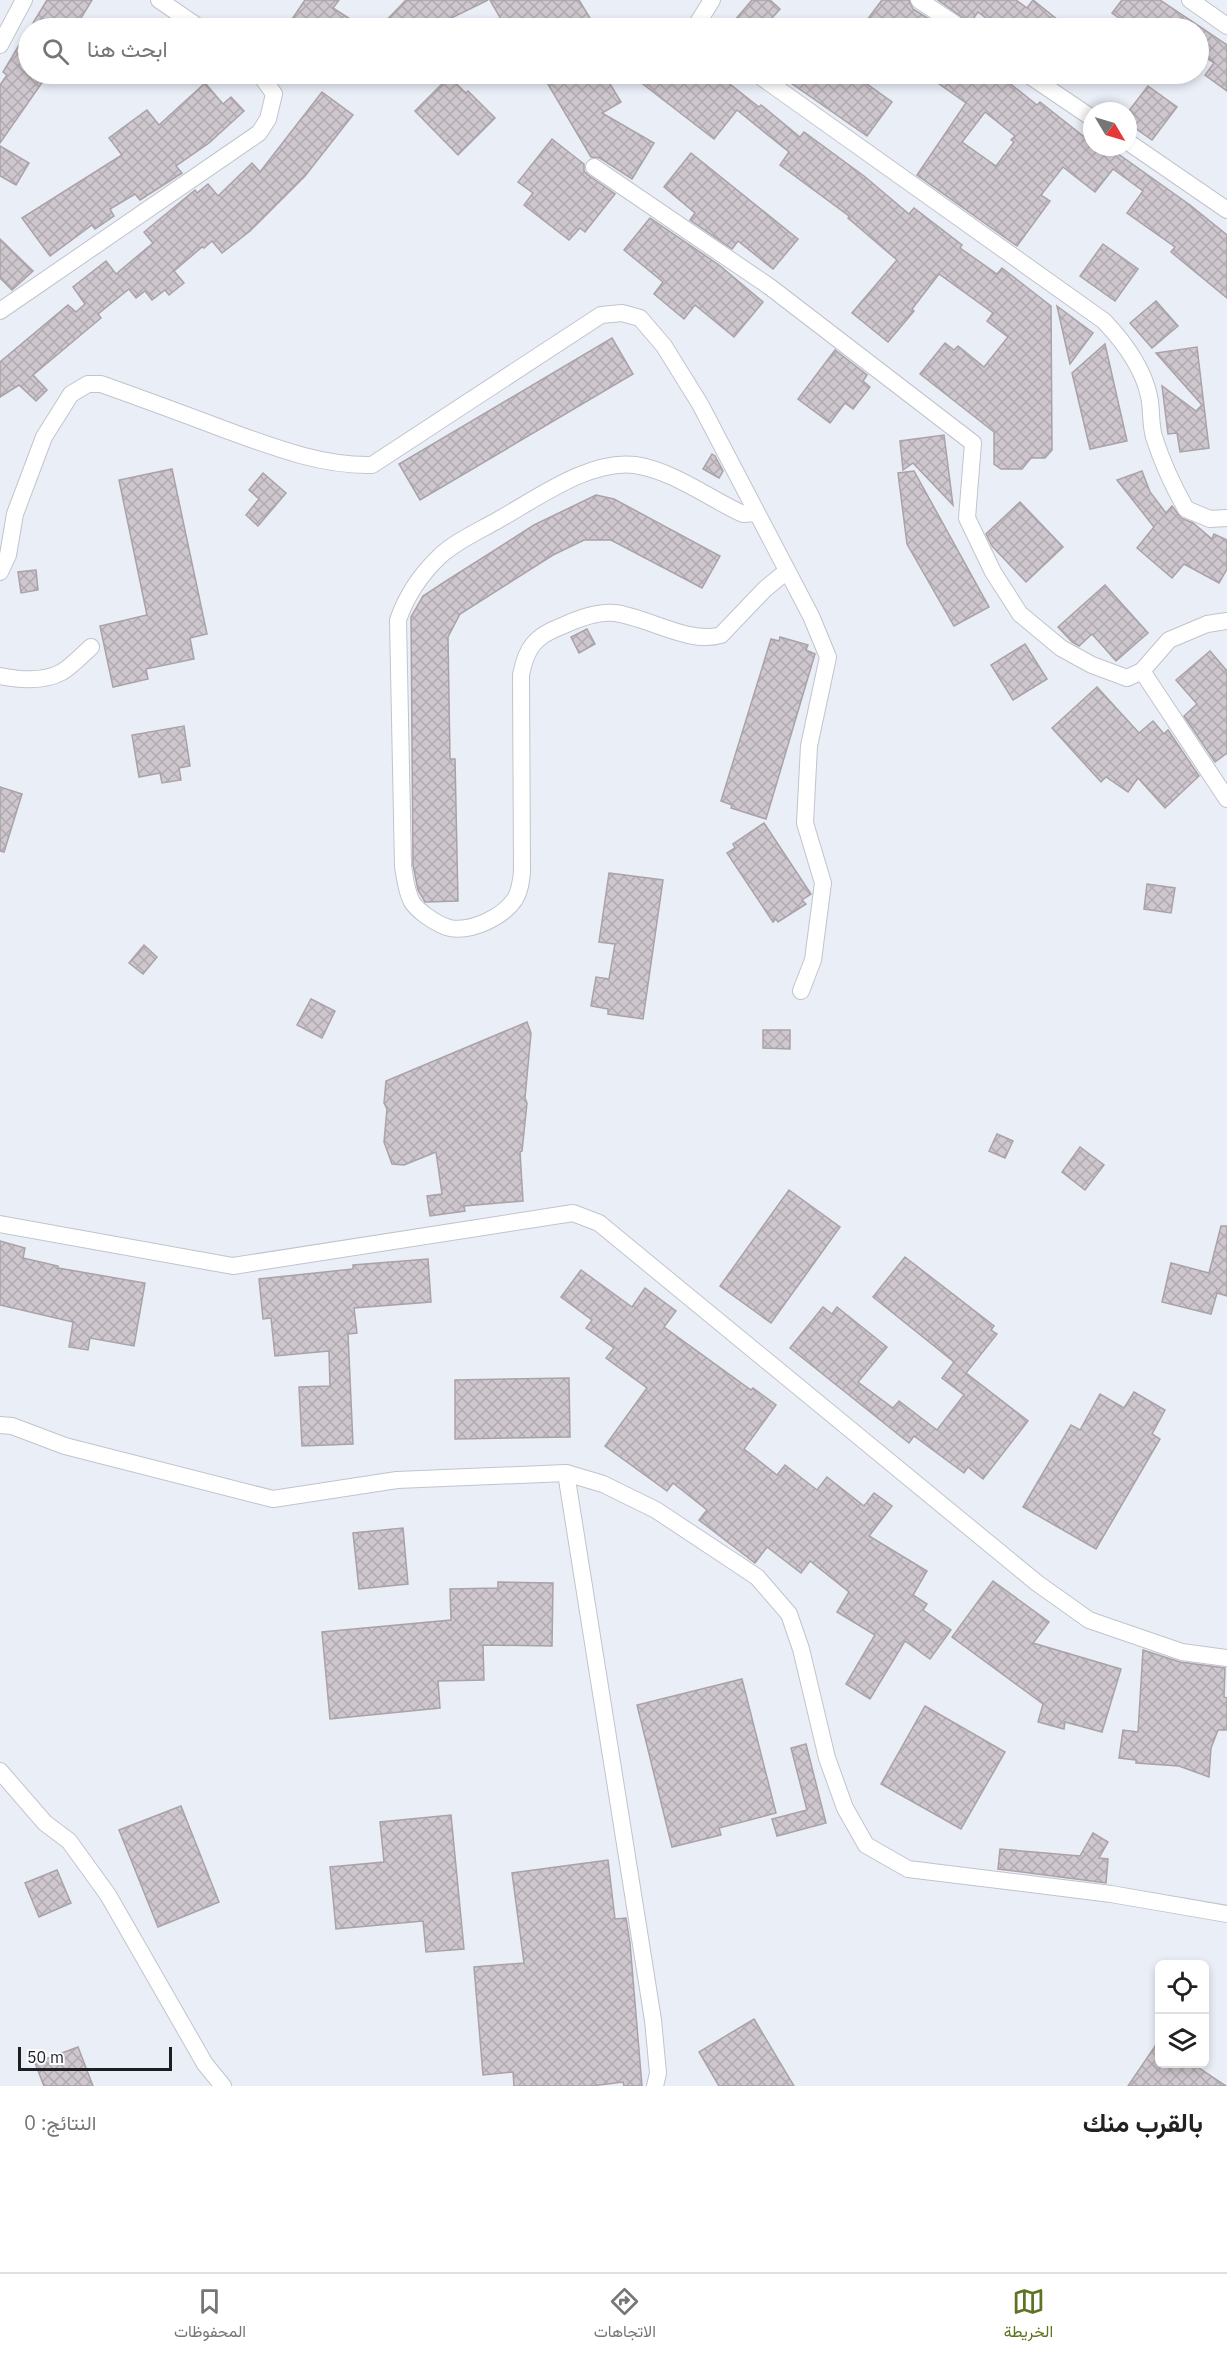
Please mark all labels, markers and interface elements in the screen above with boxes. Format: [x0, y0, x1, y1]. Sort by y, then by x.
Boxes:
search box [18, 18, 1209, 84]
text: ابحث هنا [87, 34, 168, 63]
icon: search [39, 35, 72, 68]
north arrow [1083, 102, 1137, 156]
map controls [1155, 1960, 1209, 2068]
button: locate [1155, 1960, 1209, 2014]
button: layers [1155, 2014, 1209, 2068]
scale bar [18, 2044, 172, 2072]
text: 50 m [27, 2047, 64, 2067]
text: بالقرب منك [1083, 2105, 1203, 2139]
text: النتائج: 0 [24, 2109, 96, 2136]
tab: المحفوظات [174, 2285, 246, 2346]
tab: الاتجاهات [594, 2285, 656, 2346]
tab: الخريطة [1004, 2285, 1053, 2346]

